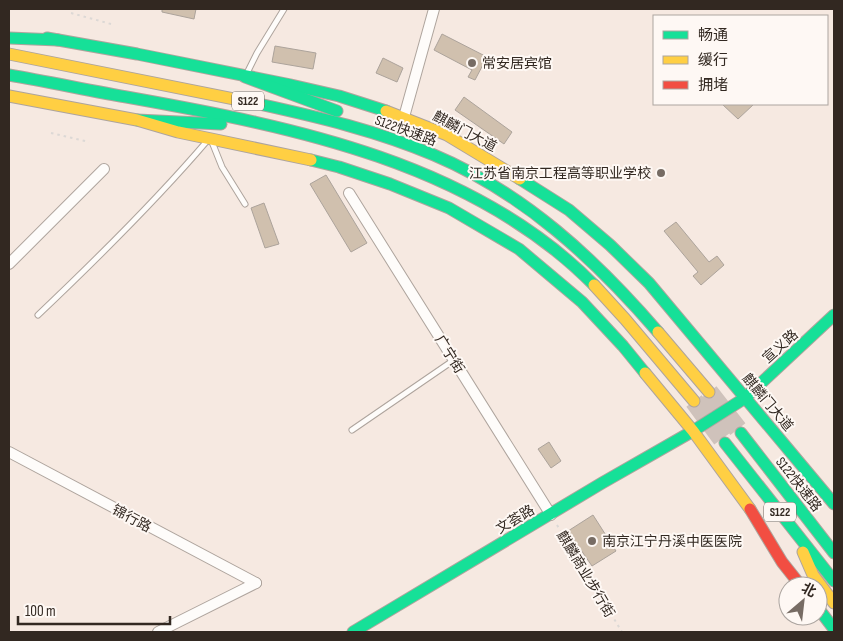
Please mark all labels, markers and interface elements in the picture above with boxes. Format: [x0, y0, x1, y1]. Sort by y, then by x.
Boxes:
legend [653, 15, 828, 105]
text: 畅通 [698, 26, 728, 45]
text: 缓行 [698, 51, 728, 70]
place label: 常安居宾馆 [482, 55, 552, 72]
marker: 常安居宾馆 [466, 57, 478, 69]
text: 拥堵 [698, 76, 728, 95]
road number: S122 [232, 92, 264, 110]
street label: 麒麟门大道 [430, 108, 500, 155]
street label: S122快速路 [373, 111, 439, 149]
place label: 江苏省南京工程高等职业学校 [469, 165, 651, 182]
marker: 江苏省南京工程高等职业学校 [655, 167, 667, 179]
street label: 宣义路 [759, 326, 802, 367]
street label: 广宁街 [431, 332, 468, 377]
street label: 麒麟门大道 [739, 370, 797, 435]
street label: S122快速路 [773, 453, 825, 515]
street label: 锦行路 [109, 501, 154, 536]
street label: 文荟路 [493, 501, 538, 538]
road number: S122 [764, 502, 796, 522]
street label: 麒麟商业步行街 [553, 528, 618, 621]
place label: 南京江宁丹溪中医医院 [602, 533, 742, 550]
marker: 南京江宁丹溪中医医院 [586, 535, 598, 547]
north arrow [778, 576, 828, 626]
text: 北 [799, 579, 819, 601]
scale bar [18, 594, 170, 626]
text: 100 m [25, 602, 56, 621]

